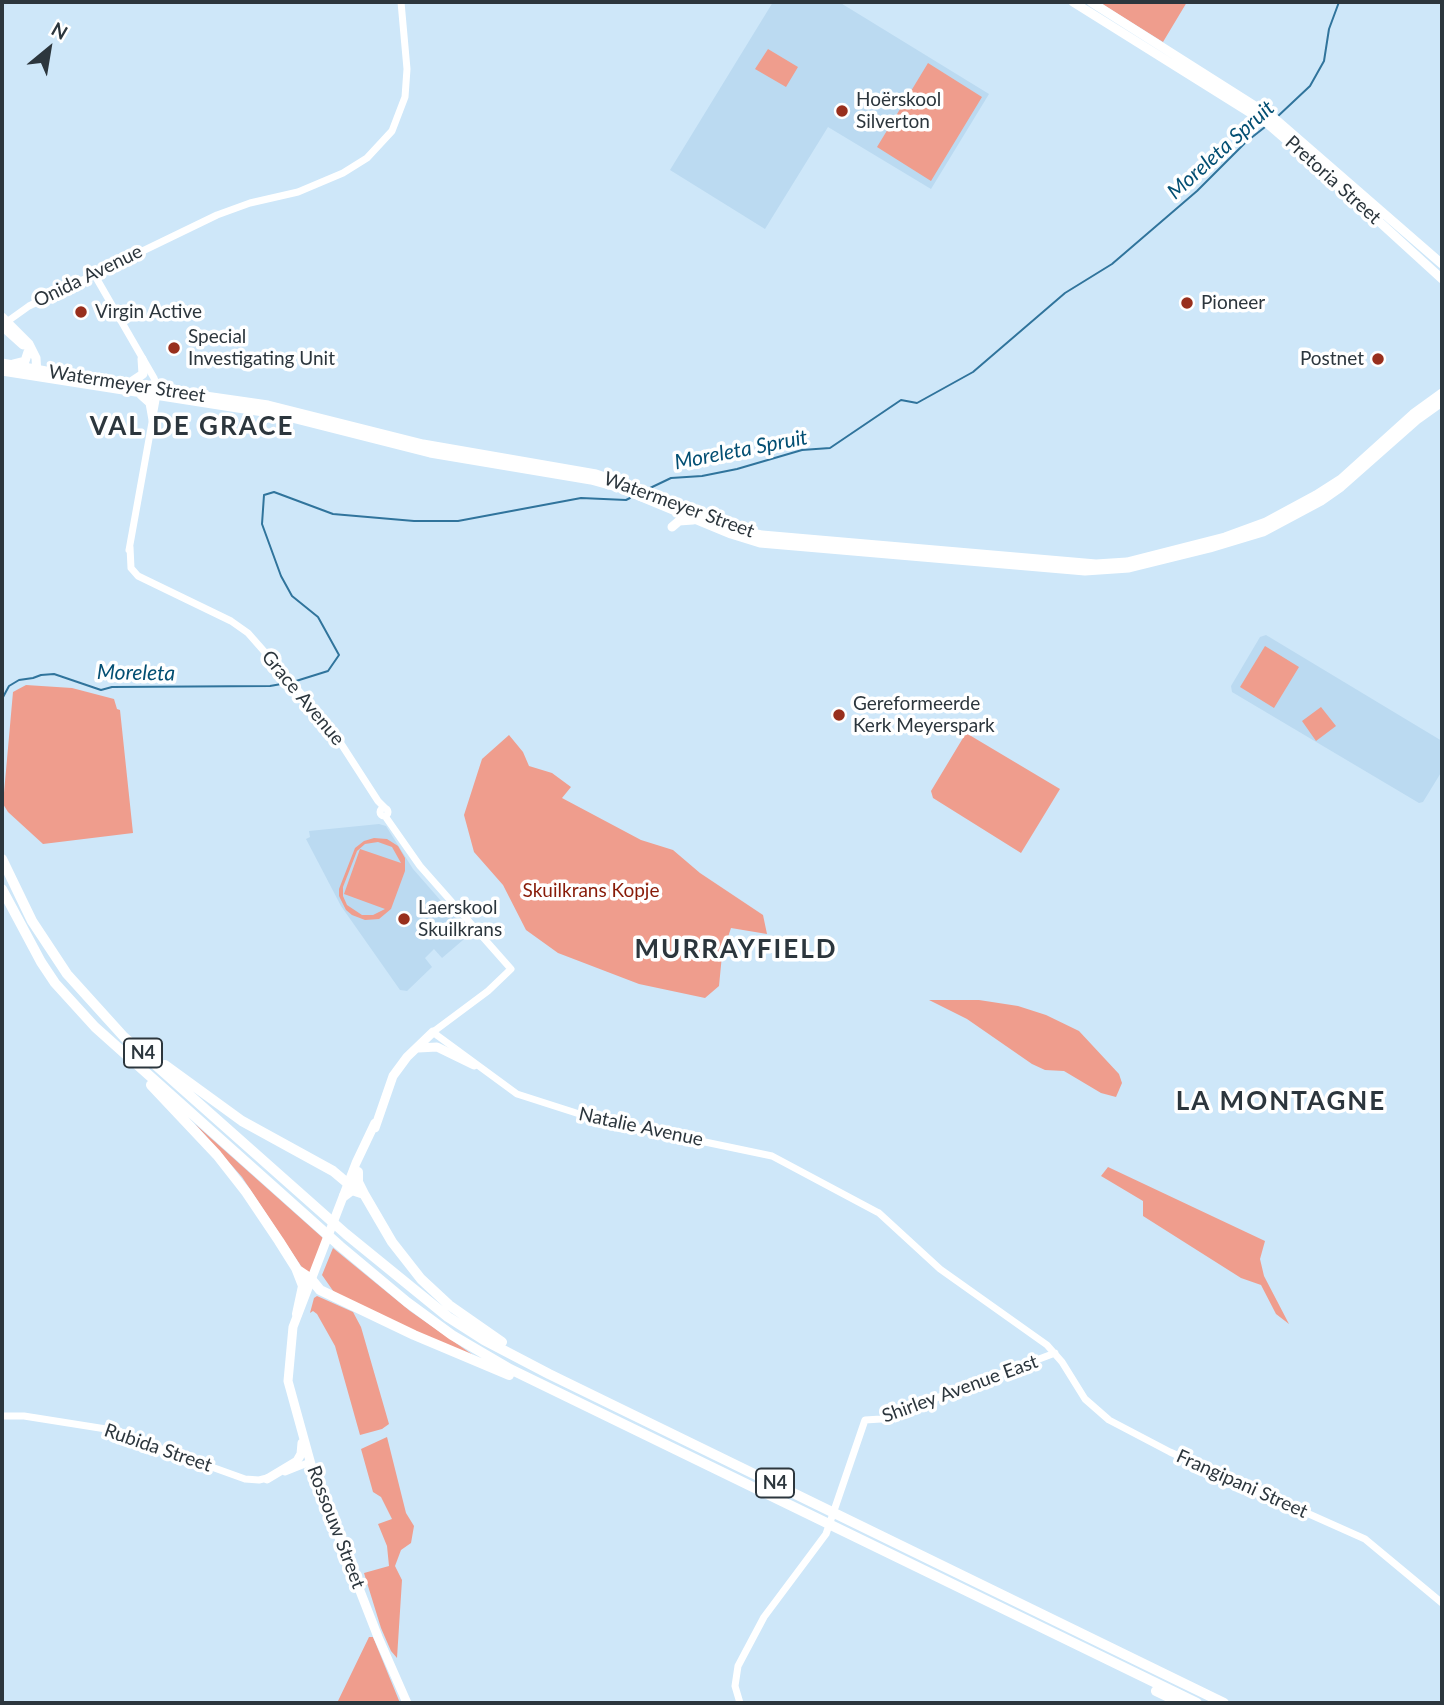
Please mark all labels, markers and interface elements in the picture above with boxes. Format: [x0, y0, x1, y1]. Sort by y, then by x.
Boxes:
north arrow [14, 14, 84, 84]
text: N [48, 17, 72, 44]
place label: Hoërskool Silverton [856, 89, 941, 133]
water label: Moreleta Spruit [1162, 95, 1280, 205]
marker: Hoërskool Silverton [834, 103, 850, 119]
street label: Pretoria Street [1280, 131, 1386, 229]
street label: Onida Avenue [30, 240, 146, 312]
place label: Pioneer [1201, 292, 1265, 314]
marker: Pioneer [1179, 295, 1195, 311]
place label: Virgin Active [95, 301, 202, 323]
marker: Virgin Active [73, 304, 89, 320]
place label: Special Investigating Unit [188, 326, 335, 370]
marker: Special Investigating Unit [166, 340, 182, 356]
place label: Postnet [1300, 348, 1364, 370]
marker: Postnet [1370, 351, 1386, 367]
street label: Watermeyer Street [47, 360, 207, 408]
district label: VAL DE GRACE [91, 411, 293, 443]
water label: Moreleta Spruit [672, 425, 810, 475]
street label: Watermeyer Street [601, 467, 757, 543]
street label: Grace Avenue [257, 646, 349, 750]
water label: Moreleta [97, 660, 175, 686]
place label: Gereformeerde Kerk Meyerspark [853, 693, 995, 737]
marker: Gereformeerde Kerk Meyerspark [831, 707, 847, 723]
park label: Skuilkrans Kopje [523, 880, 659, 902]
place label: Laerskool Skuilkrans [418, 897, 502, 941]
marker: Laerskool Skuilkrans [396, 911, 412, 927]
district label: MURRAYFIELD [636, 934, 836, 966]
road number: N4 [124, 1038, 162, 1068]
district label: LA MONTAGNE [1177, 1086, 1385, 1118]
street label: Natalie Avenue [577, 1103, 705, 1151]
street label: Shirley Avenue East [879, 1350, 1041, 1428]
street label: Rubida Street [101, 1419, 215, 1477]
street label: Frangipani Street [1173, 1445, 1311, 1523]
street label: Rossouw Street [302, 1462, 370, 1592]
road number: N4 [756, 1468, 794, 1498]

